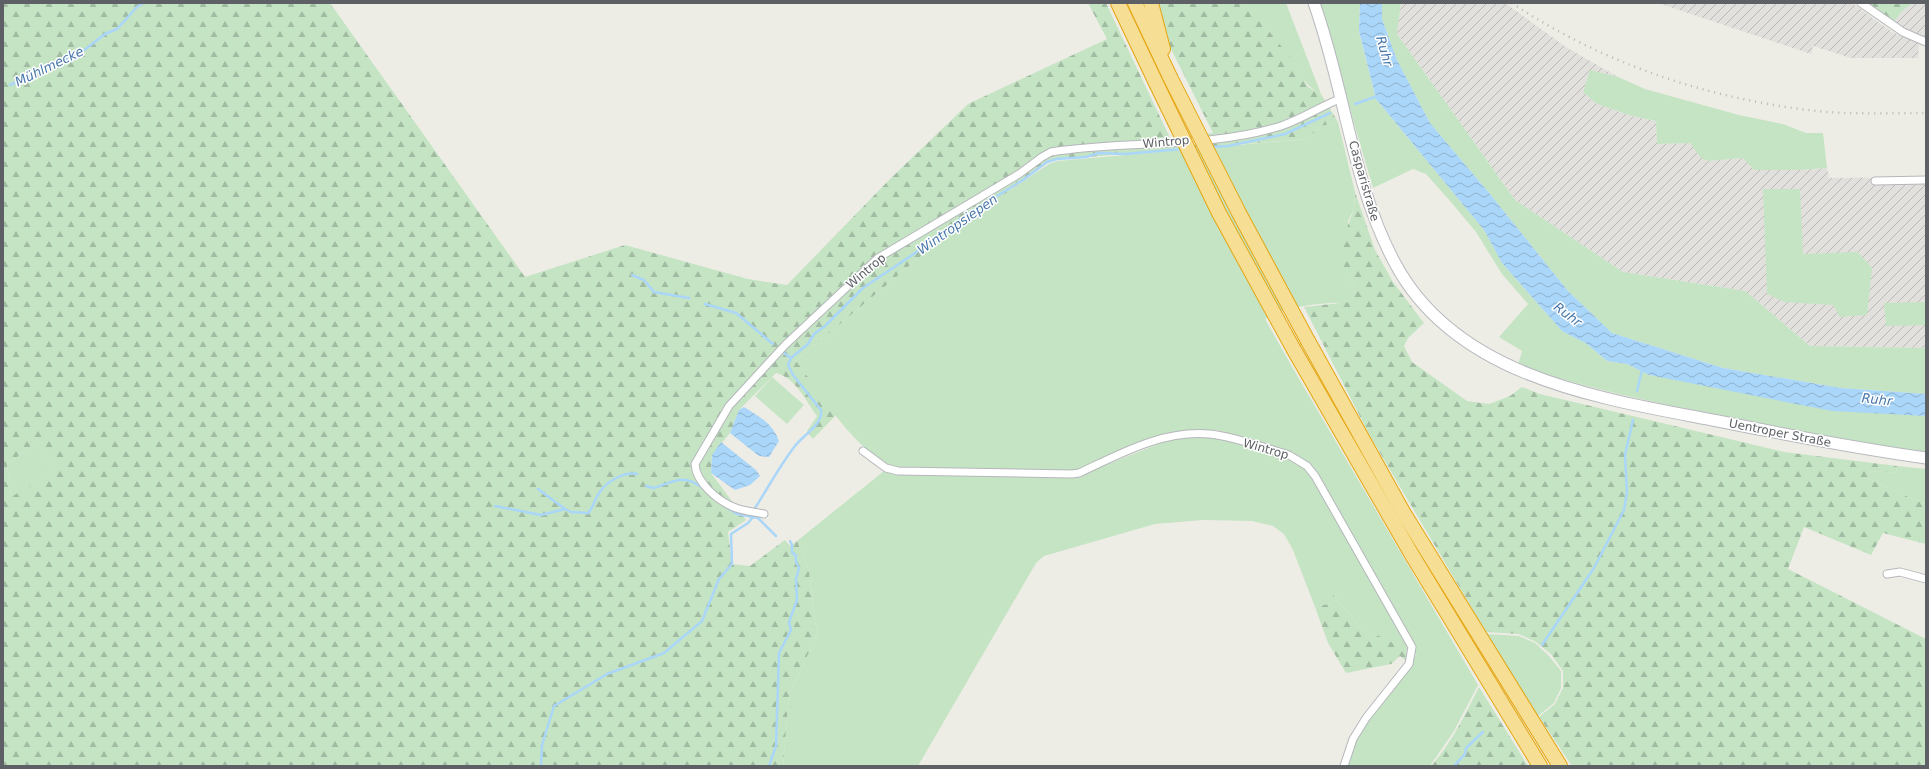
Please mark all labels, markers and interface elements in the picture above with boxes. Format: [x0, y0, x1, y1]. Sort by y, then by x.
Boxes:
water label: Ruhr [1373, 34, 1396, 70]
water label: Mühlmecke [12, 43, 86, 90]
street label: Wintrop [1142, 133, 1190, 151]
street label: Casparistraße [1346, 139, 1382, 223]
water label: Wintropsiepen [914, 191, 1000, 258]
street label: Wintrop [844, 251, 888, 291]
water label: Ruhr [1551, 299, 1586, 331]
water label: Ruhr [1861, 390, 1895, 409]
street label: Uentroper Straße [1728, 416, 1832, 450]
street label: Wintrop [1242, 436, 1290, 462]

